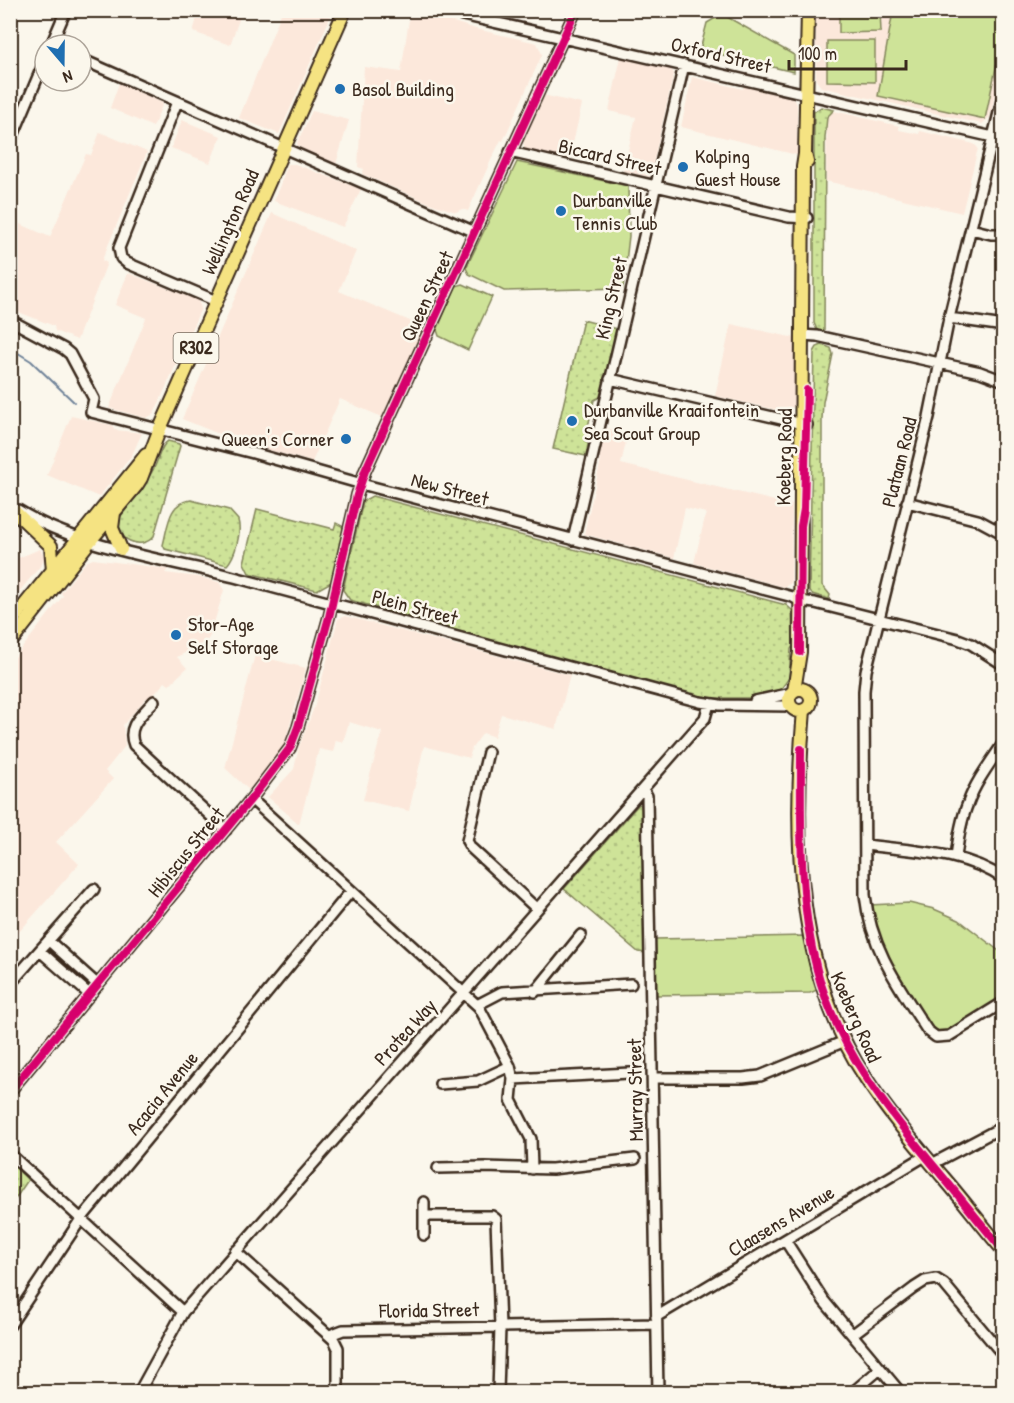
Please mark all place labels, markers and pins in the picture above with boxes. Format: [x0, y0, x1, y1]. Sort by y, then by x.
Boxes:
place label: Basol Building [352, 75, 454, 102]
marker: Basol Building [333, 82, 347, 96]
place label: Kolping Guest House [695, 142, 781, 192]
marker: Kolping Guest House [676, 160, 690, 174]
place label: Durbanville Tennis Club [573, 186, 658, 236]
marker: Durbanville Tennis Club [554, 204, 568, 218]
place label: Durbanville Kraaifontein Sea Scout Group [584, 396, 759, 446]
marker: Durbanville Kraaifontein Sea Scout Group [565, 414, 579, 428]
place label: Queen's Corner [221, 425, 334, 452]
marker: Queen's Corner [339, 432, 353, 446]
place label: Stor-Age Self Storage [188, 610, 279, 660]
marker: Stor-Age Self Storage [169, 628, 183, 642]

